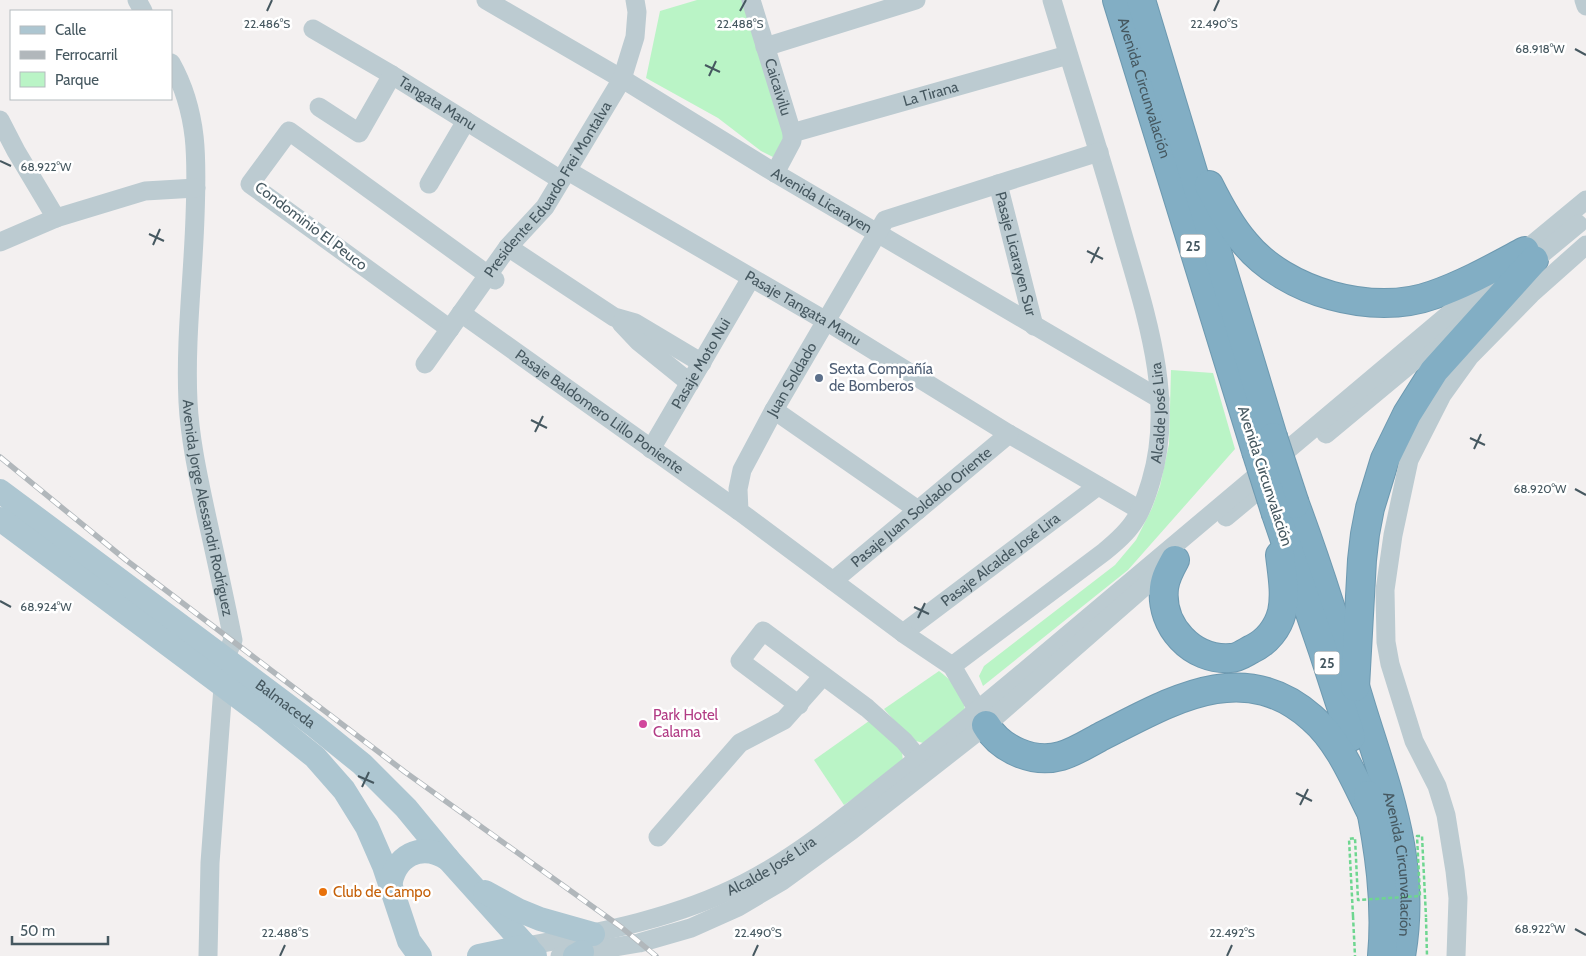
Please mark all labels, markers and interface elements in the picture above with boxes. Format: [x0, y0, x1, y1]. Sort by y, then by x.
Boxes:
legend [10, 10, 172, 100]
street label: Avenida Circunvalación [1114, 15, 1174, 161]
text: 22.486°S [244, 16, 290, 31]
text: 22.488°S [716, 16, 764, 31]
text: 22.490°S [1190, 16, 1238, 31]
text: Calle [55, 21, 86, 39]
text: 68.918°W [1515, 41, 1565, 56]
text: Ferrocarril [55, 46, 118, 64]
street label: Caicaivilu [761, 56, 795, 118]
text: Parque [55, 71, 99, 89]
street label: Tangata Manu [395, 72, 480, 134]
street label: La Tirana [901, 77, 961, 110]
street label: Presidente Eduardo Frei Montalva [480, 97, 616, 281]
text: 68.922°W [21, 159, 72, 174]
street label: Avenida Licarayen [768, 164, 875, 237]
street label: Condominio El Peuco [251, 178, 371, 274]
street label: Pasaje Licarayen Sur [991, 190, 1040, 318]
road number: 25 [1180, 235, 1206, 258]
street label: Pasaje Tangata Manu [742, 267, 864, 349]
street label: Pasaje Moto Nui [668, 315, 734, 412]
street label: Juan Soldado [763, 339, 821, 421]
street label: Pasaje Baldomero Lillo Poniente [512, 345, 687, 478]
place label: Sexta Compañía de Bomberos [829, 360, 934, 395]
street label: Alcalde José Lira [1147, 360, 1169, 465]
marker: Sexta Compañía de Bomberos [813, 372, 825, 384]
street label: Avenida Jorge Alessandri Rodríguez [179, 399, 237, 618]
street label: Avenida Circunvalación [1234, 404, 1296, 548]
street label: Pasaje Juan Soldado Oriente [847, 443, 995, 571]
text: 68.920°W [1514, 481, 1567, 496]
street label: Pasaje Alcalde José Lira [937, 508, 1064, 610]
text: 68.924°W [20, 599, 72, 614]
road number: 25 [1314, 651, 1340, 674]
street label: Balmaceda [252, 676, 319, 732]
place label: Park Hotel Calama [653, 706, 719, 741]
marker: Park Hotel Calama [637, 718, 649, 730]
street label: Avenida Circunvalación [1379, 790, 1415, 938]
street label: Alcalde José Lira [724, 832, 820, 900]
place label: Club de Campo [333, 883, 431, 901]
marker: Club de Campo [317, 886, 329, 898]
scale bar [12, 914, 109, 946]
text: 68.922°W [1515, 921, 1566, 936]
text: 50 m [20, 922, 55, 940]
text: 22.488°S [261, 925, 309, 940]
text: 22.490°S [734, 925, 782, 940]
text: 22.492°S [1209, 925, 1255, 940]

